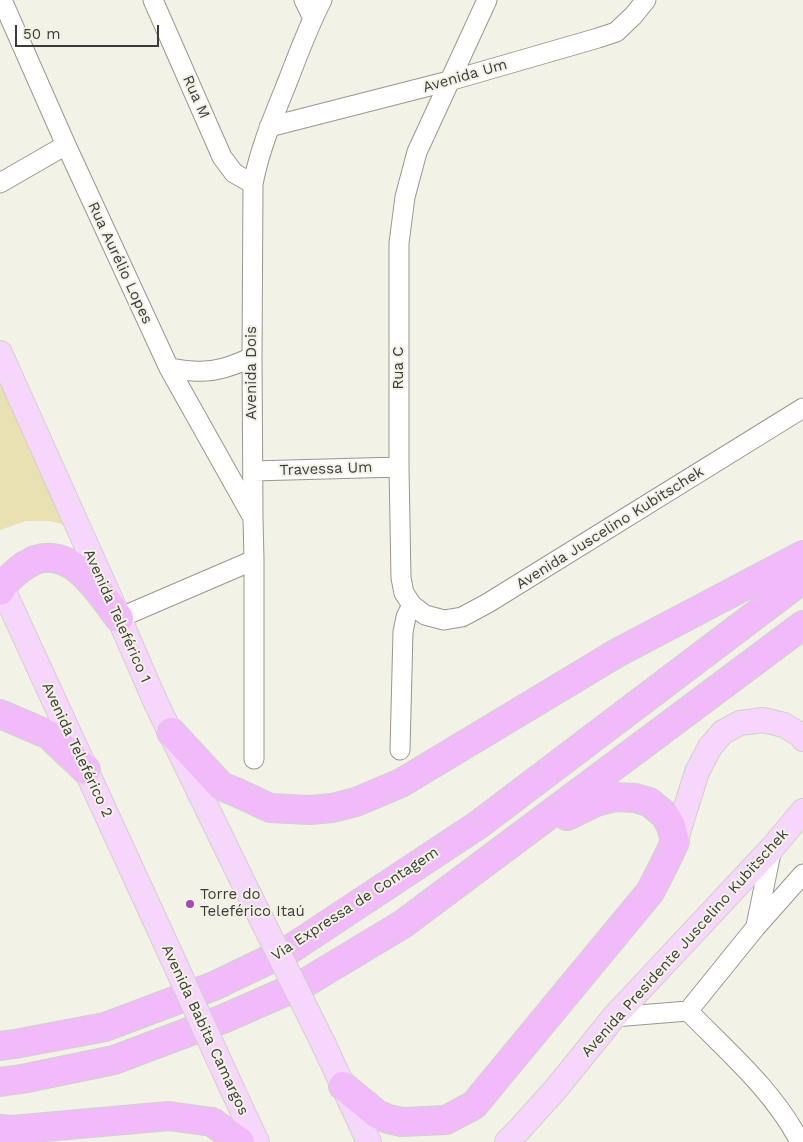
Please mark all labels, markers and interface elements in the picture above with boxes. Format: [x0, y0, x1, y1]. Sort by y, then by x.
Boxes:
scale bar [18, 15, 161, 47]
text: 50 m [23, 25, 60, 43]
street label: Avenida Um [421, 55, 509, 97]
street label: Rua M [179, 73, 213, 121]
street label: Rua Aurélio Lopes [84, 199, 156, 327]
street label: Avenida Dois [243, 326, 261, 420]
street label: Rua C [390, 347, 408, 389]
street label: Travessa Um [279, 458, 373, 480]
street label: Avenida Juscelino Kubitschek [513, 463, 707, 593]
street label: Avenida Teleférico 1 [79, 546, 155, 686]
street label: Avenida Teleférico 2 [38, 680, 116, 820]
street label: Avenida Presidente Juscelino Kubitschek [578, 825, 792, 1061]
street label: Via Expressa de Contagem [268, 843, 442, 965]
place label: Torre do Teleférico Itaú [200, 886, 305, 921]
marker: Torre do Teleférico Itaú [184, 898, 196, 910]
street label: Avenida Babita Camargos [158, 942, 252, 1118]

